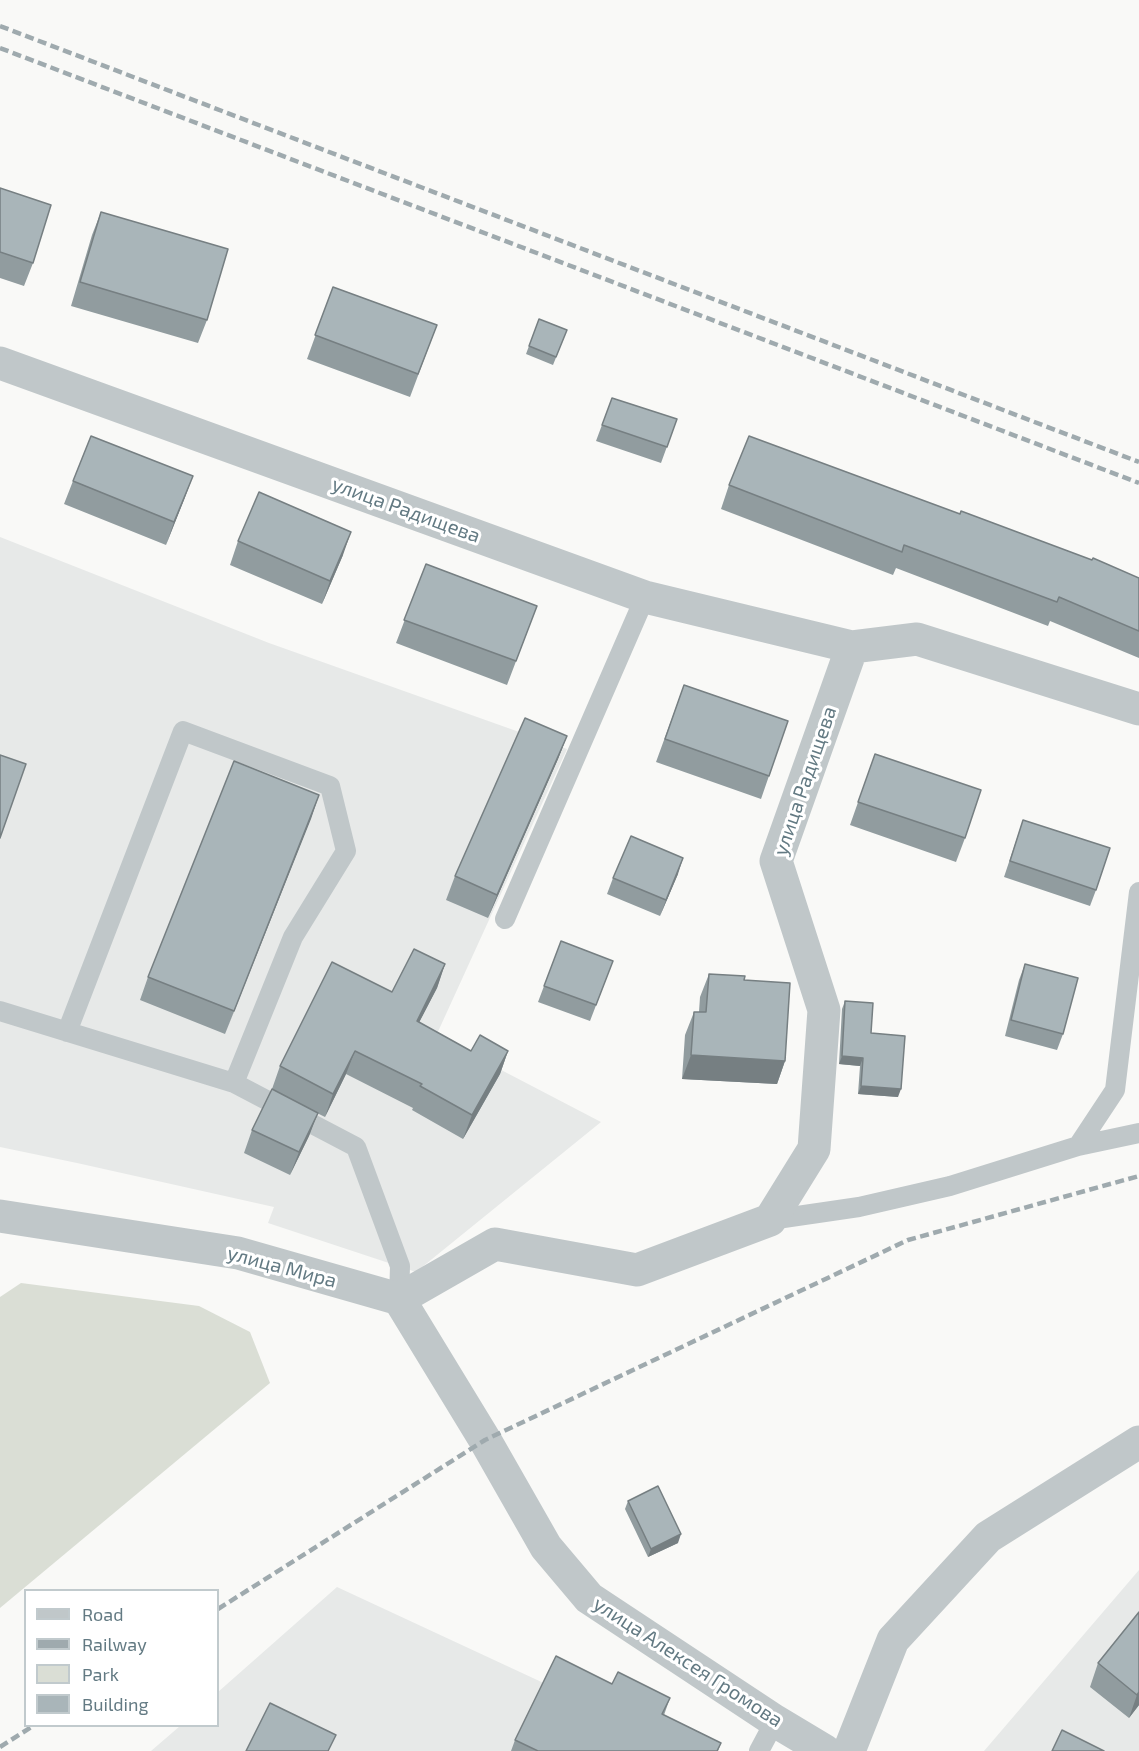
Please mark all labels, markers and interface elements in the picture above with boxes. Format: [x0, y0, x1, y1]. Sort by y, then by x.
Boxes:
street label: улица Радищева [329, 472, 483, 548]
street label: улица Радищева [768, 703, 842, 859]
street label: улица Мира [225, 1241, 339, 1293]
legend [24, 1589, 219, 1727]
street label: улица Алексея Громова [589, 1592, 787, 1732]
text: Road [82, 1603, 123, 1625]
text: Railway [82, 1633, 147, 1655]
text: Park [82, 1663, 119, 1685]
text: Building [82, 1693, 149, 1715]

